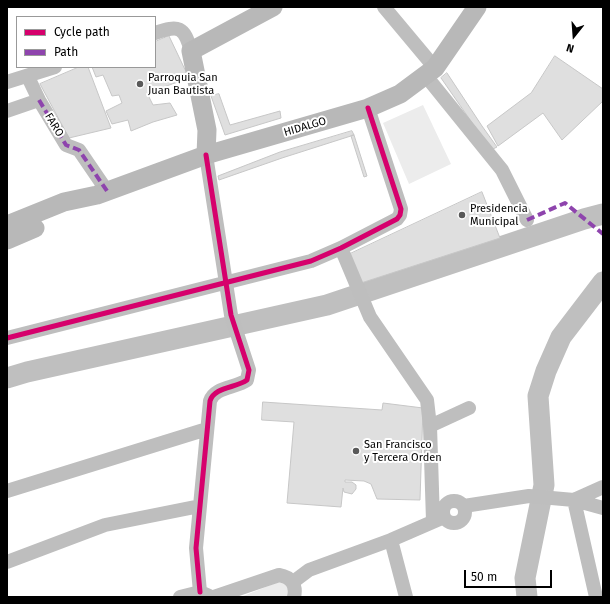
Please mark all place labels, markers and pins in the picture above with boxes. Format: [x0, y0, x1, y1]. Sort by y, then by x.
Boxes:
place label: Parroquia San Juan Bautista [148, 71, 218, 97]
marker: Parroquia San Juan Bautista [135, 79, 145, 89]
place label: Presidencia Municipal [470, 202, 528, 228]
marker: Presidencia Municipal [457, 210, 467, 220]
place label: San Francisco y Tercera Orden [364, 438, 442, 464]
marker: San Francisco y Tercera Orden [351, 446, 361, 456]

